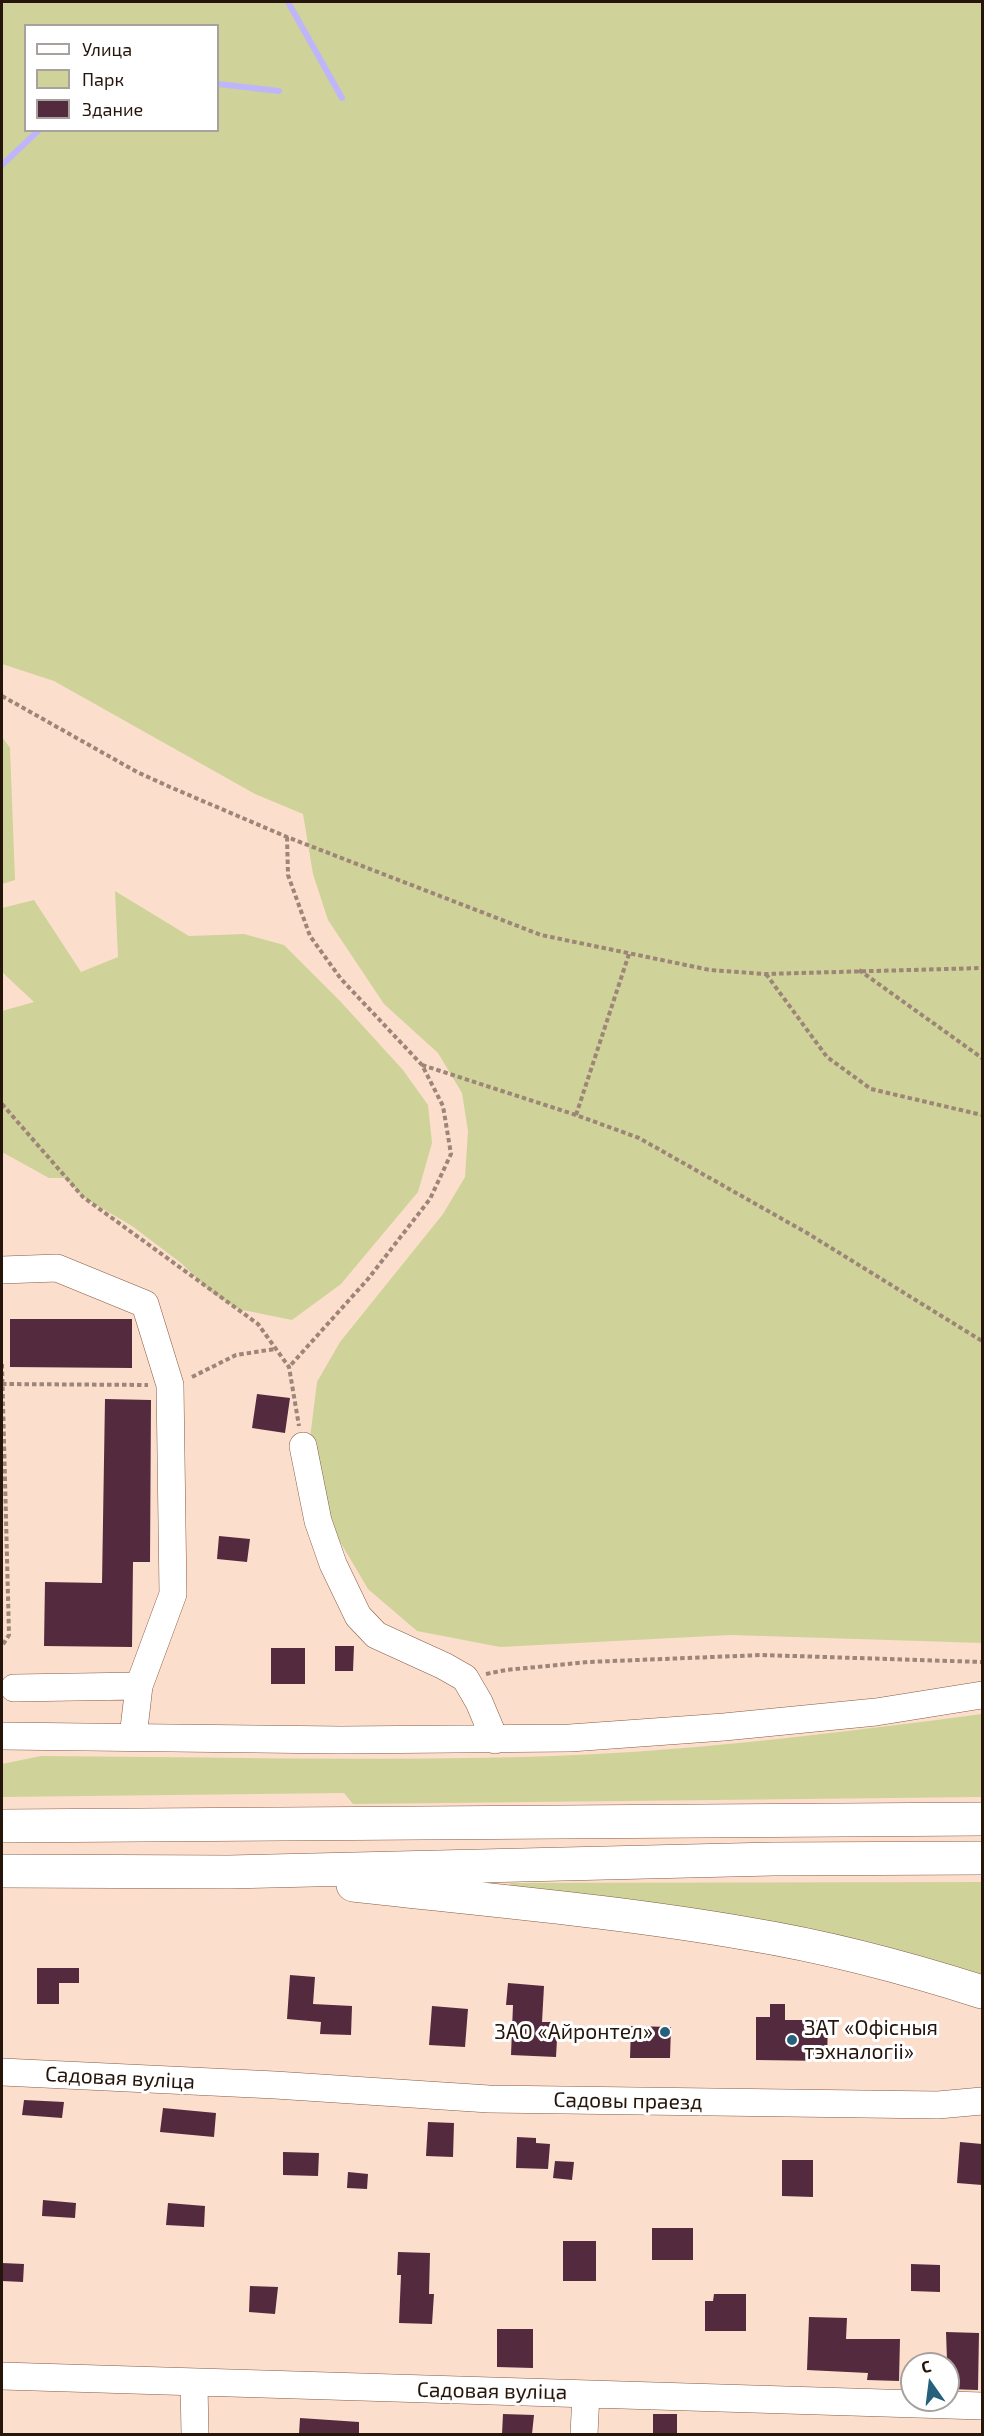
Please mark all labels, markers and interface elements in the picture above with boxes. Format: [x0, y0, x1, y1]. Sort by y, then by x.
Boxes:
legend [24, 24, 219, 132]
text: Улица [82, 38, 132, 60]
text: Парк [82, 68, 124, 90]
text: Здание [82, 98, 143, 120]
place label: ЗАТ «Офісныя тэхналогіі» [804, 2015, 938, 2065]
place label: ЗАО «Айронтел» [494, 2019, 653, 2045]
marker: ЗАО «Айронтел» [658, 2025, 672, 2039]
marker: ЗАТ «Офісныя тэхналогіі» [785, 2033, 799, 2047]
street label: Садовая вуліца [44, 2061, 196, 2095]
street label: Садовы праезд [553, 2087, 703, 2115]
north arrow [900, 2352, 960, 2412]
text: С [919, 2356, 933, 2376]
street label: Садовая вуліца [417, 2377, 567, 2405]

